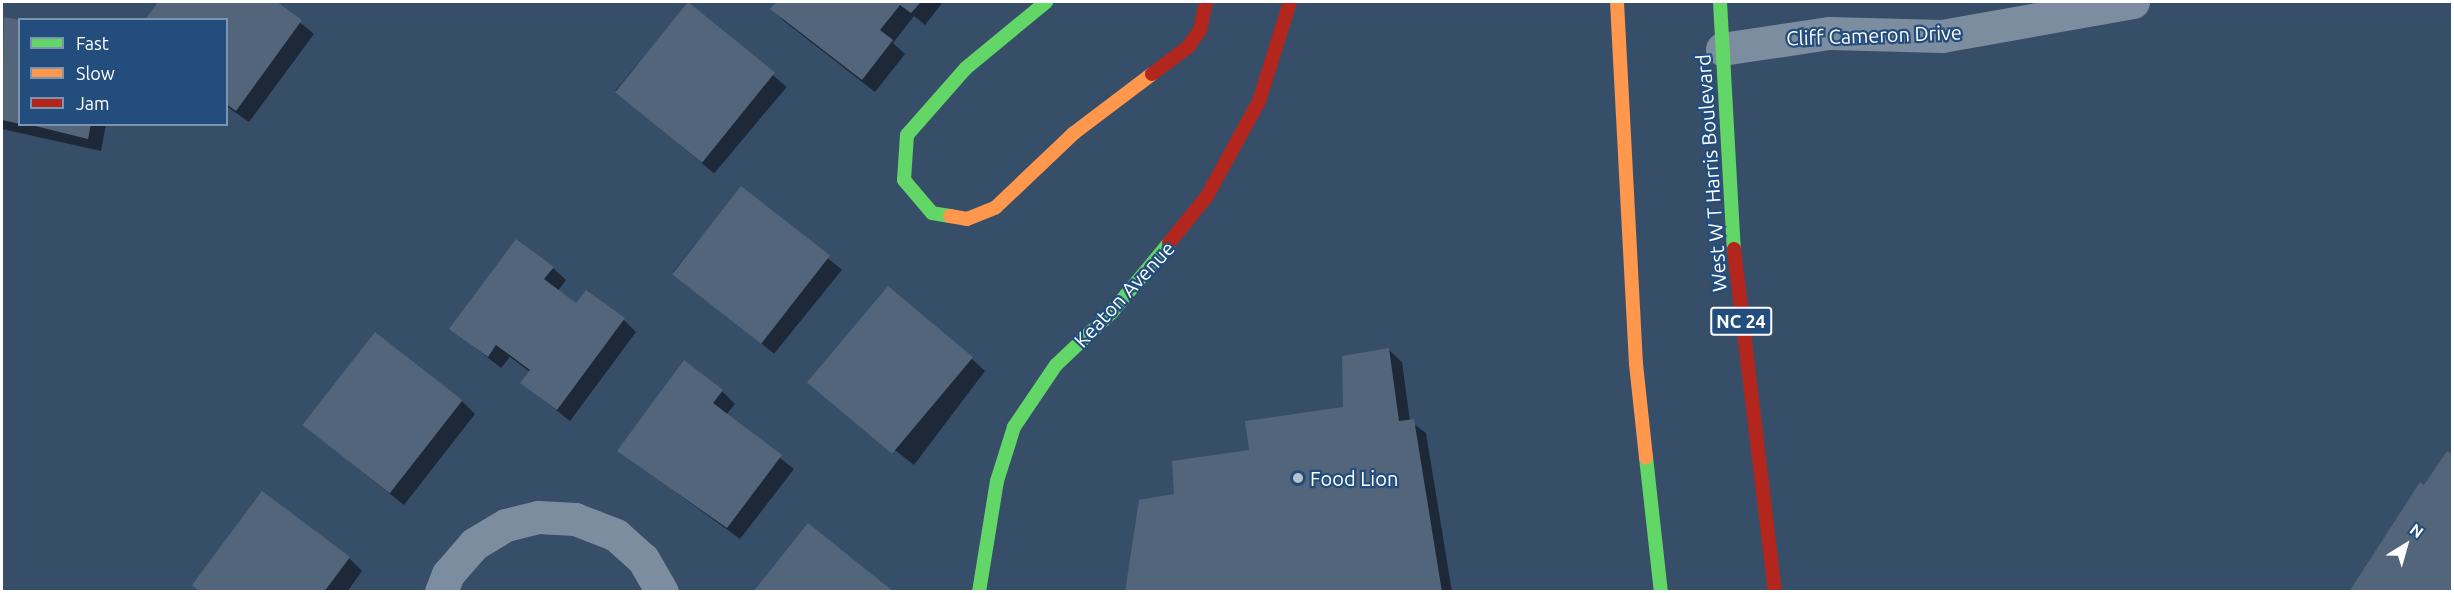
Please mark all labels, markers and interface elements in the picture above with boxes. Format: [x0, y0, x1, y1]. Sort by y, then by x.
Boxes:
legend [18, 18, 228, 126]
street label: Cliff Cameron Drive [1786, 20, 1962, 50]
text: Fast [76, 33, 109, 53]
street label: West W T Harris Boulevard [1691, 53, 1731, 293]
text: Slow [76, 63, 115, 83]
text: Jam [76, 93, 110, 113]
street label: Keaton Avenue [1069, 236, 1179, 352]
road number: NC 24 [1710, 306, 1772, 336]
place label: Food Lion [1310, 466, 1398, 490]
marker: Food Lion [1291, 471, 1305, 485]
north arrow [2376, 515, 2436, 575]
text: N [2407, 520, 2427, 541]

